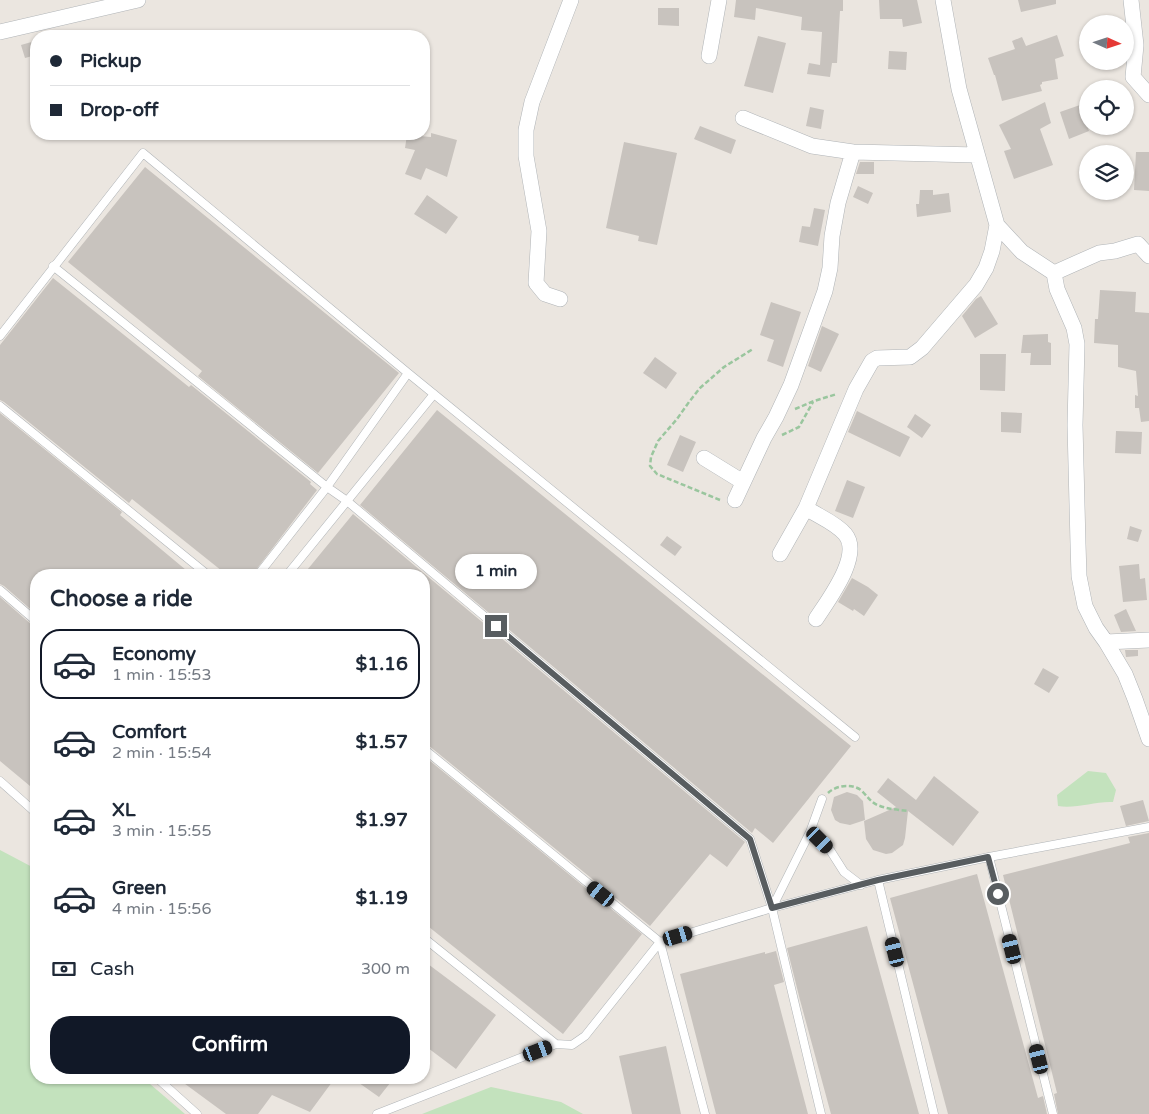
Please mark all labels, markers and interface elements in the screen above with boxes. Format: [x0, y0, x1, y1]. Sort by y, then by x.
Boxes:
north arrow [1079, 15, 1134, 70]
map controls [1079, 15, 1134, 200]
text: Pickup [80, 50, 141, 72]
button: locate [1079, 80, 1134, 135]
text: Drop-off [80, 99, 159, 121]
button: layers [1079, 145, 1134, 200]
callout: 1 min [455, 554, 537, 588]
text: 1 min [475, 561, 517, 581]
text: Choose a ride [50, 586, 193, 612]
route end [485, 615, 507, 637]
icon: car [52, 642, 97, 687]
text: Economy [112, 643, 196, 665]
text: $1.16 [356, 653, 408, 675]
text: 1 min · 15:53 [112, 665, 211, 685]
icon: car [52, 720, 97, 765]
text: Comfort [112, 721, 186, 743]
text: $1.57 [356, 731, 408, 753]
text: 2 min · 15:54 [112, 743, 211, 763]
icon: car [52, 798, 97, 843]
text: XL [112, 799, 136, 821]
text: $1.97 [356, 809, 408, 831]
text: 3 min · 15:55 [112, 821, 211, 841]
car [804, 824, 835, 856]
icon: car [52, 876, 97, 921]
text: Green [112, 877, 166, 899]
car [584, 879, 617, 909]
route start [987, 883, 1009, 905]
text: $1.19 [356, 887, 408, 909]
text: 4 min · 15:56 [112, 899, 211, 919]
car [661, 924, 694, 948]
car [1001, 933, 1022, 965]
car [884, 936, 905, 968]
icon: cash [50, 955, 78, 983]
text: Cash [90, 958, 135, 980]
text: 300 m [361, 959, 410, 979]
button: Confirm [50, 1016, 410, 1074]
car [521, 1039, 554, 1063]
car [1028, 1043, 1049, 1075]

